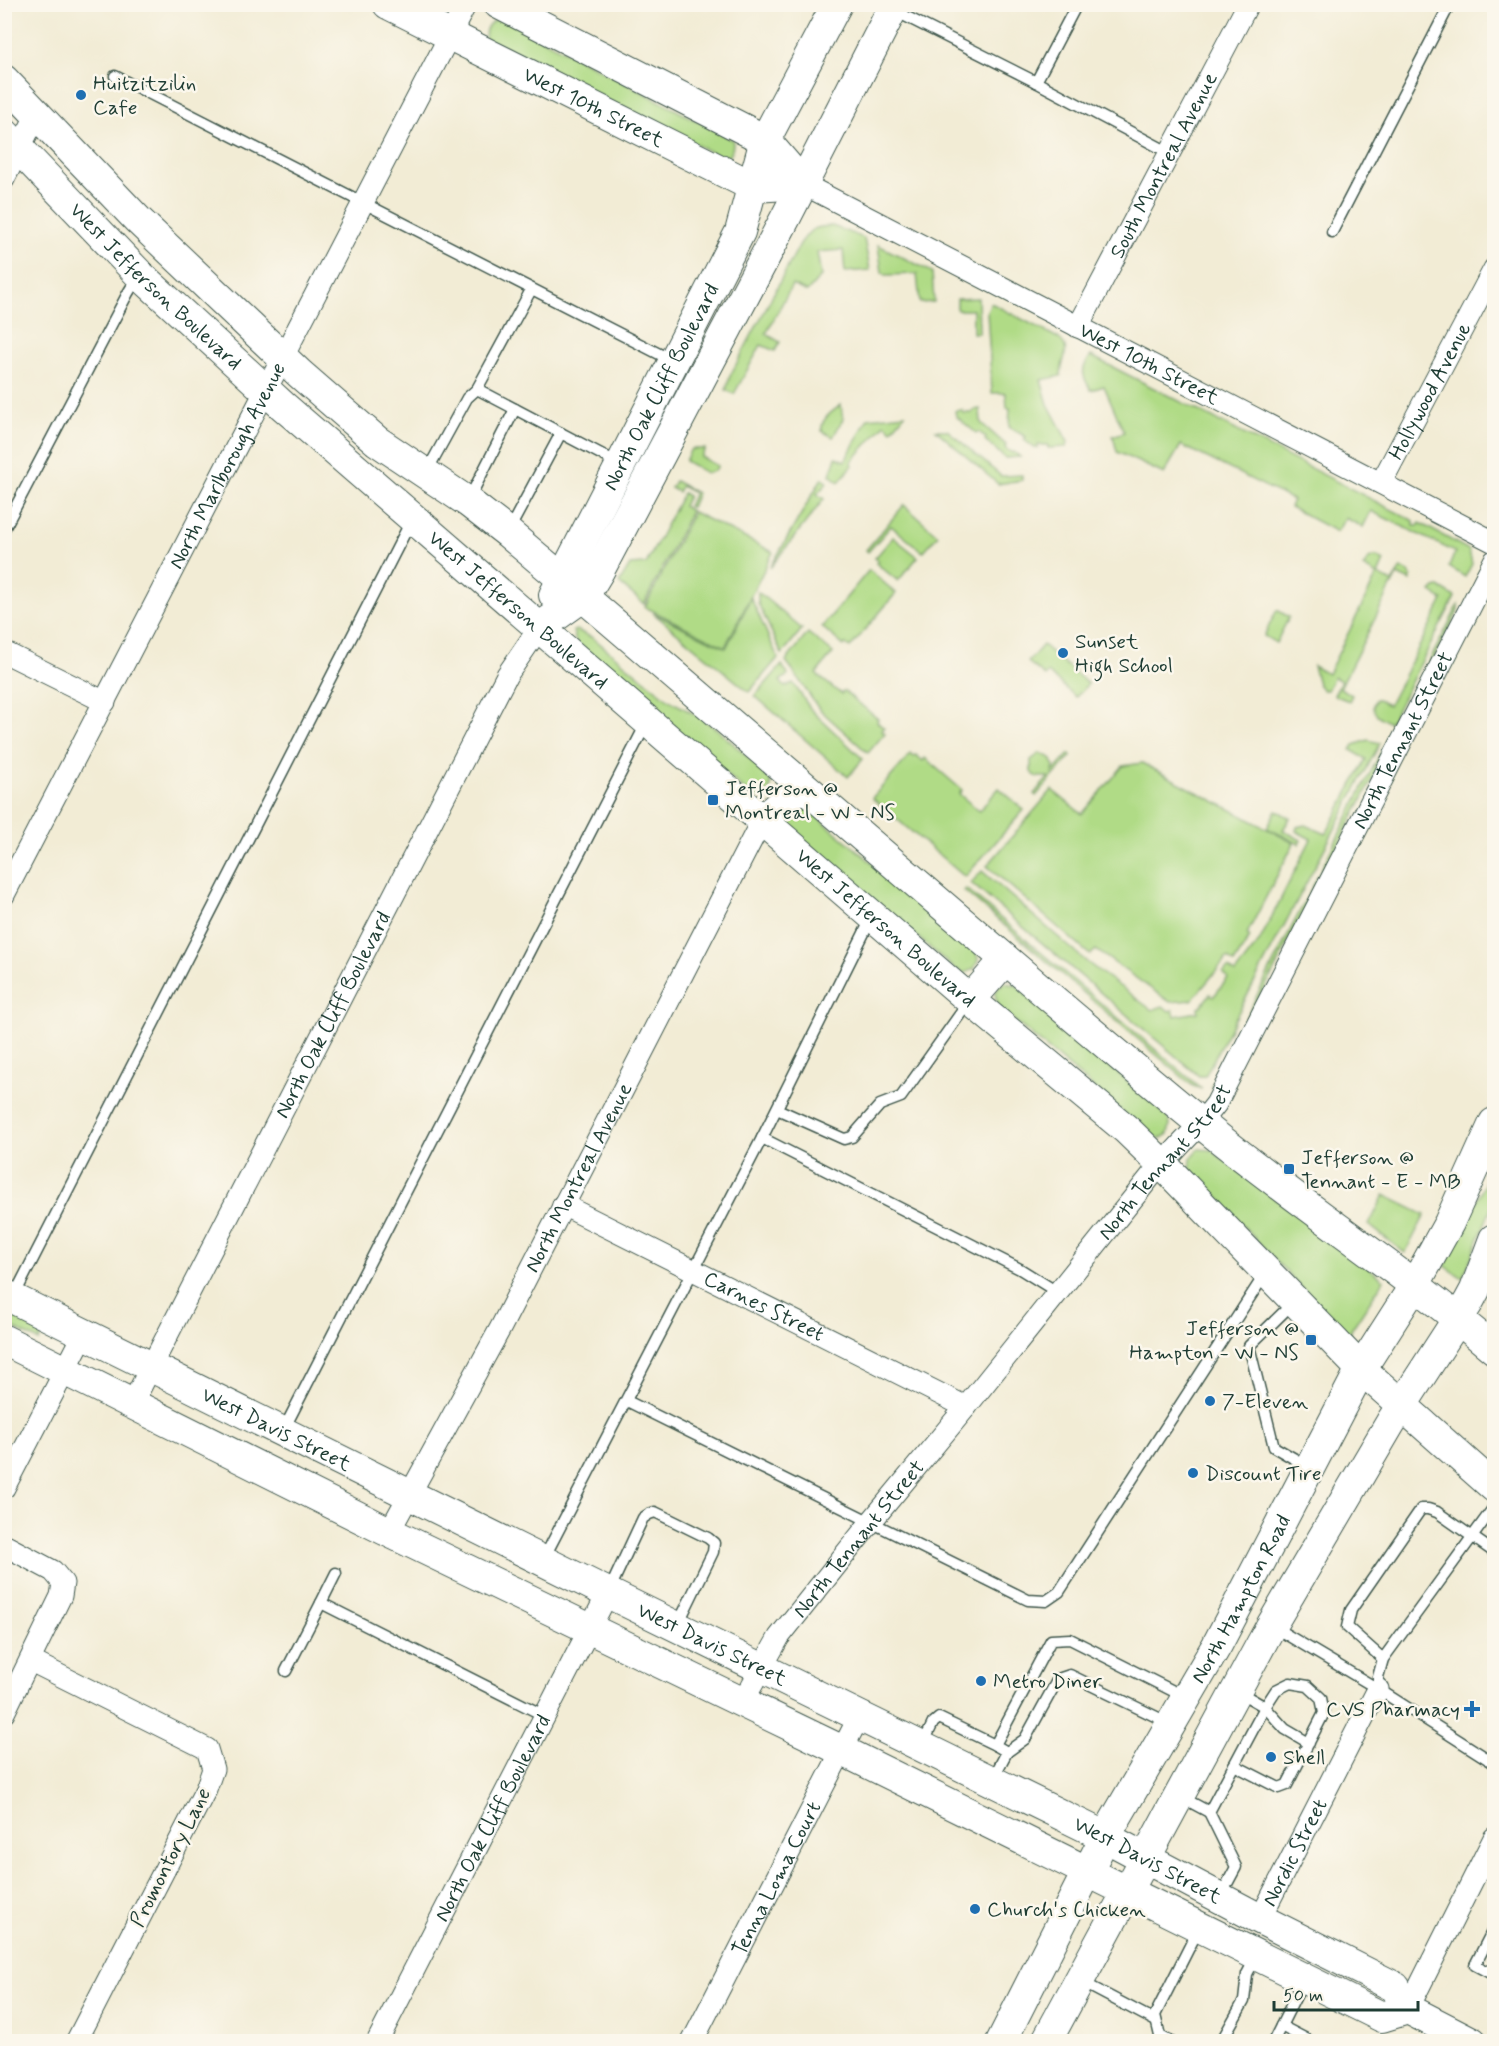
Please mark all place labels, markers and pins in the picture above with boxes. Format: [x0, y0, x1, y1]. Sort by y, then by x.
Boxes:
place label: Huitzitzilin Cafe [93, 70, 196, 122]
marker: Huitzitzilin Cafe [74, 88, 88, 102]
place label: Sunset High School [1075, 628, 1173, 682]
marker: Sunset High School [1056, 646, 1070, 660]
place label: Jefferson @ Montreal - W - NS [725, 775, 895, 827]
marker: Jefferson @ Montreal - W - NS [706, 793, 720, 807]
place label: Jefferson @ Tennant - E - MB [1301, 1144, 1460, 1196]
marker: Jefferson @ Tennant - E - MB [1282, 1162, 1296, 1176]
place label: Jefferson @ Hampton - W - NS [1129, 1315, 1299, 1367]
marker: Jefferson @ Hampton - W - NS [1304, 1333, 1318, 1347]
place label: 7-Eleven [1222, 1388, 1309, 1416]
marker: 7-Eleven [1203, 1394, 1217, 1408]
place label: Discount Tire [1205, 1460, 1322, 1488]
marker: Discount Tire [1186, 1466, 1200, 1480]
place label: Metro Diner [993, 1668, 1102, 1696]
marker: Metro Diner [974, 1674, 988, 1688]
place label: CVS Pharmacy [1326, 1696, 1460, 1724]
marker: CVS Pharmacy [1465, 1702, 1479, 1716]
place label: Shell [1283, 1744, 1325, 1772]
marker: Shell [1264, 1750, 1278, 1764]
place label: Church's Chicken [987, 1896, 1146, 1924]
marker: Church's Chicken [968, 1902, 982, 1916]

